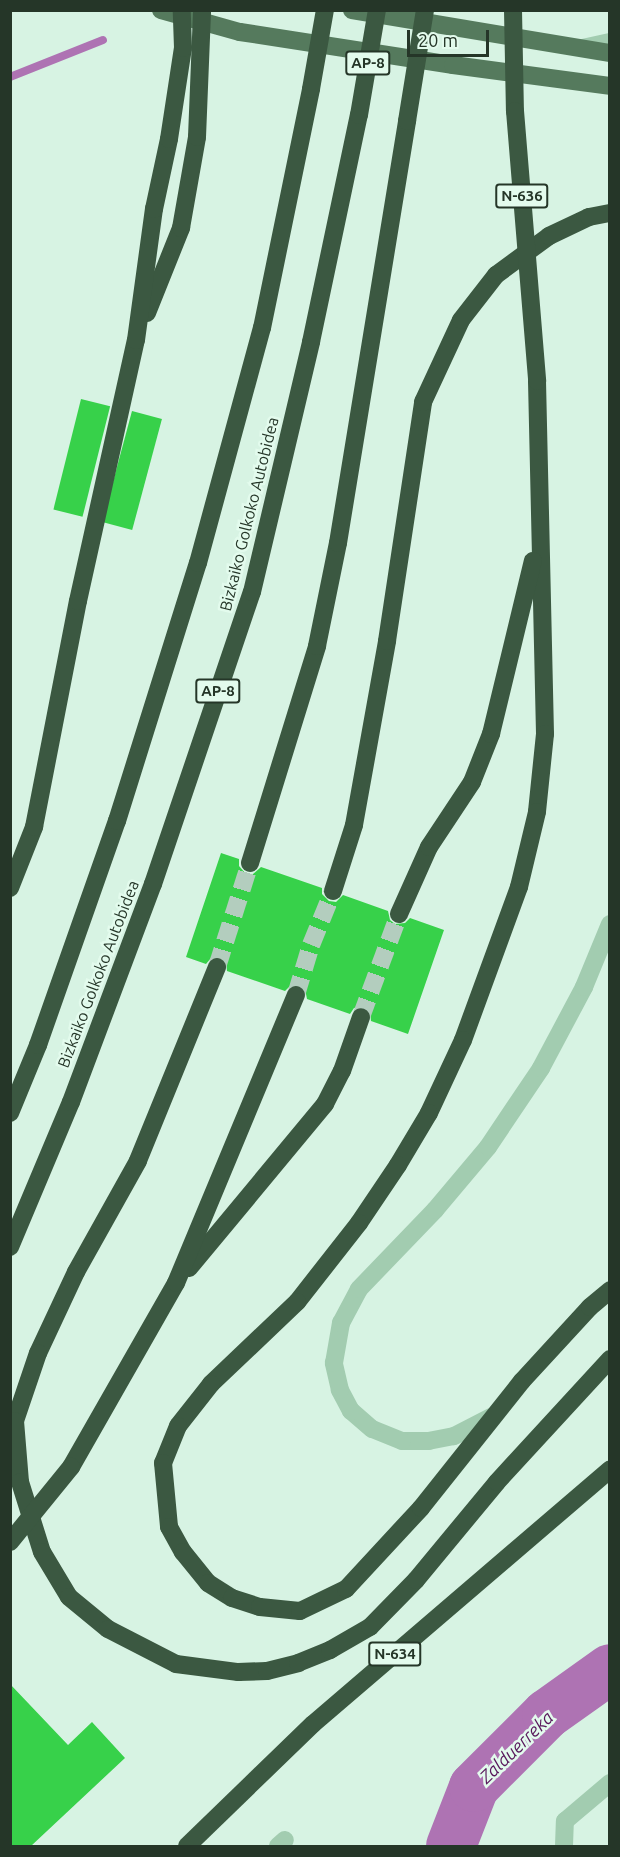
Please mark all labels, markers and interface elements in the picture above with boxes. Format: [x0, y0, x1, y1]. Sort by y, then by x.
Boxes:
scale bar [410, 18, 492, 56]
text: 20 m [418, 30, 458, 50]
road number: AP-8 [344, 51, 392, 75]
road number: N-636 [495, 184, 549, 208]
street label: Bizkaiko Golkoko Autobidea [216, 415, 282, 613]
road number: AP-8 [194, 679, 242, 703]
street label: Bizkaiko Golkoko Autobidea [53, 878, 143, 1070]
road number: N-634 [368, 1642, 422, 1666]
water label: Zalduerreka [475, 1707, 557, 1787]

